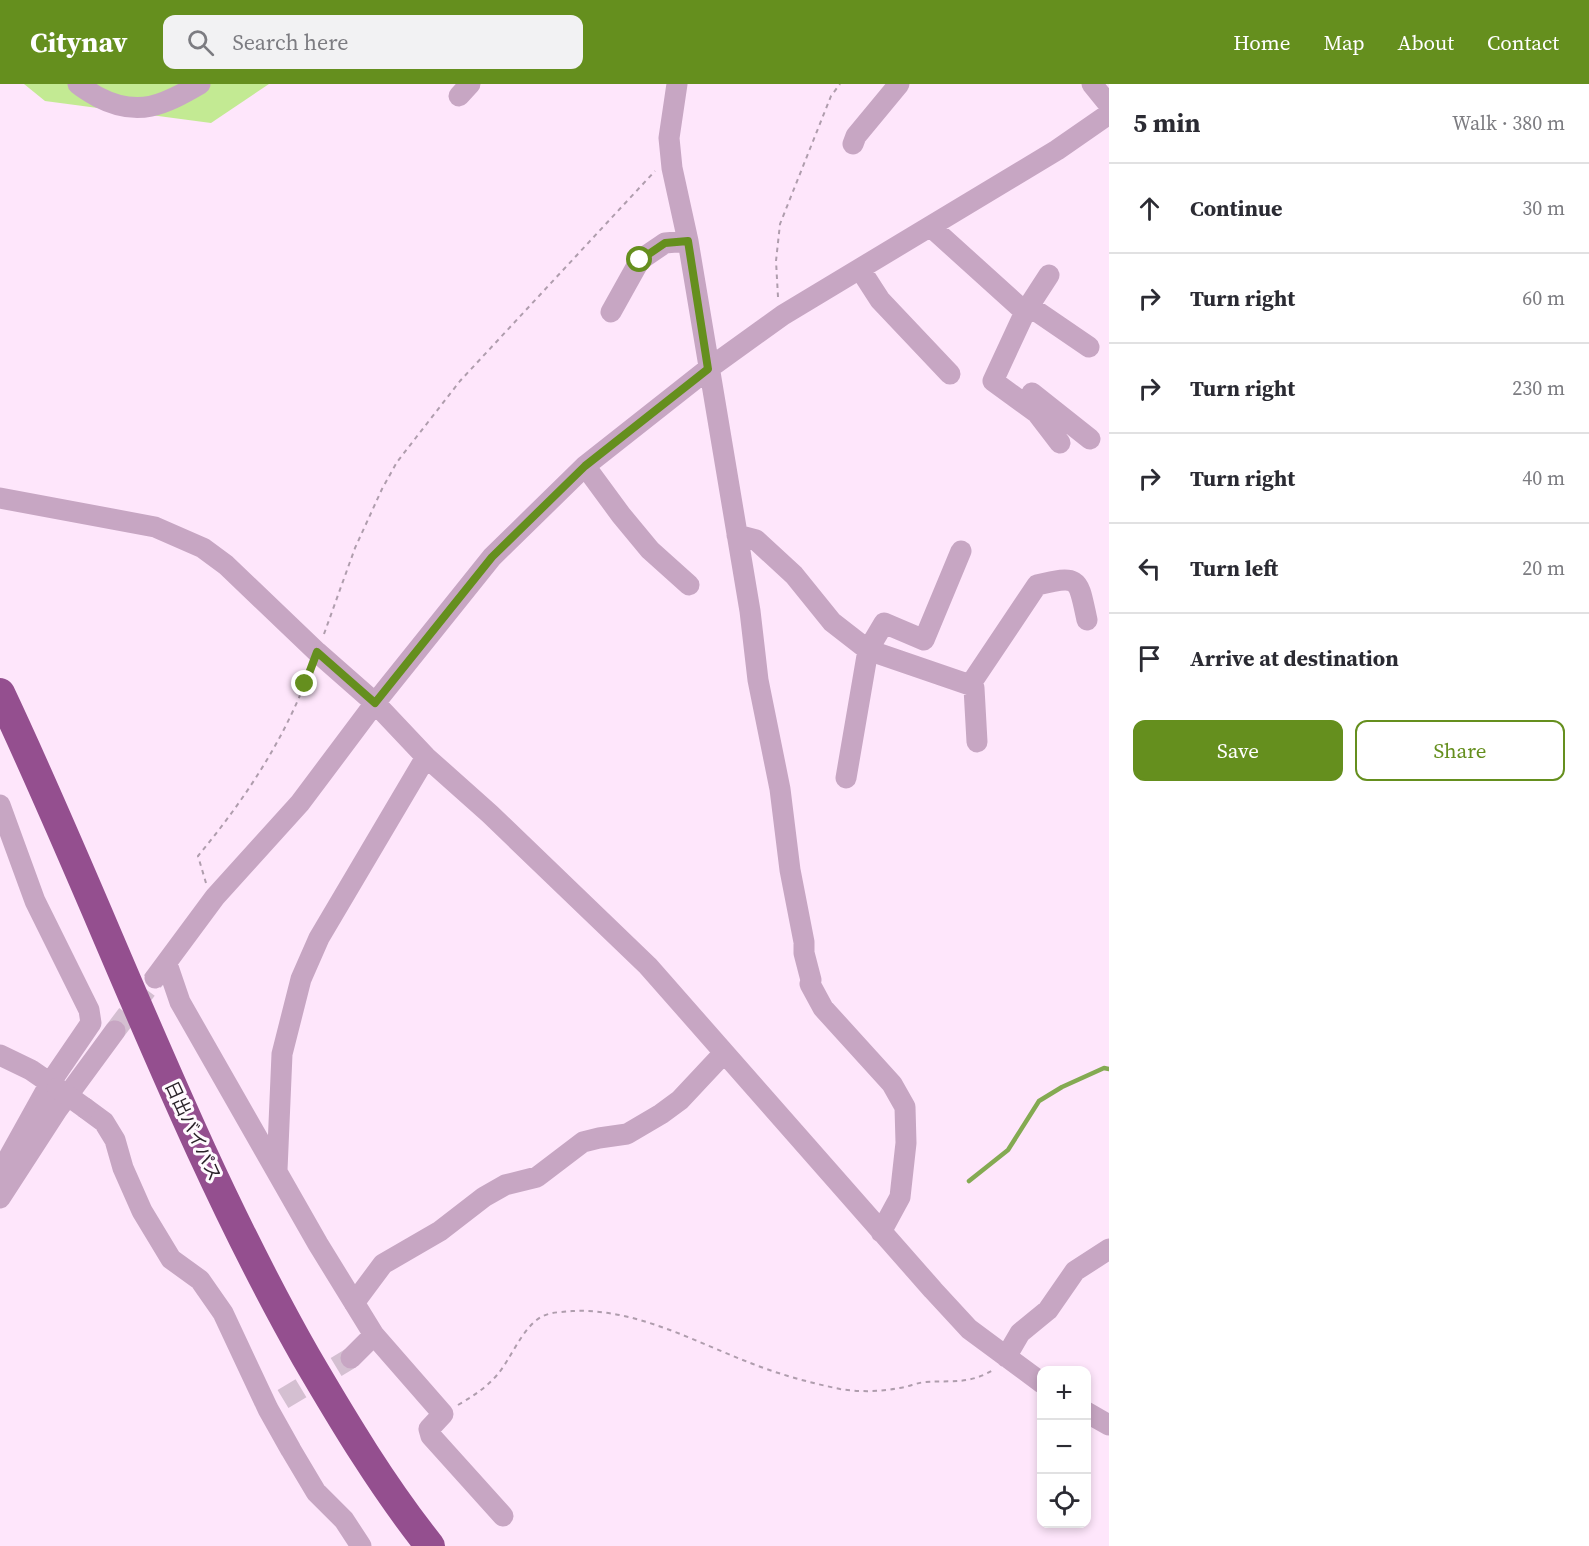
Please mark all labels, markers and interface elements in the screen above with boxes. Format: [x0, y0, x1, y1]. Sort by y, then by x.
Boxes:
search box [163, 15, 583, 69]
text: Citynav [30, 23, 127, 61]
icon: search [184, 26, 217, 59]
text: Search here [232, 27, 349, 57]
text: Home [1233, 28, 1291, 57]
text: Map [1324, 28, 1365, 57]
text: About [1398, 28, 1454, 57]
text: Contact [1487, 28, 1559, 57]
text: 5 min [1133, 105, 1200, 141]
text: Walk · 380 m [1452, 109, 1565, 137]
icon: ahead [1133, 192, 1166, 225]
text: Continue [1190, 193, 1283, 223]
text: 30 m [1522, 194, 1565, 222]
route start [626, 246, 652, 272]
icon: right [1133, 282, 1166, 315]
text: Turn right [1190, 283, 1295, 313]
text: 60 m [1522, 284, 1565, 312]
icon: right [1133, 372, 1166, 405]
text: Turn right [1190, 373, 1295, 403]
text: 230 m [1512, 374, 1565, 402]
icon: right [1133, 462, 1166, 495]
text: Turn right [1190, 463, 1295, 493]
text: 40 m [1522, 464, 1565, 492]
icon: left [1133, 552, 1166, 585]
text: Turn left [1190, 553, 1278, 583]
text: 20 m [1522, 554, 1565, 582]
icon: arrive [1133, 642, 1166, 675]
text: Arrive at destination [1190, 643, 1399, 673]
route end [291, 670, 317, 696]
button: Save [1133, 720, 1343, 781]
button: Share [1355, 720, 1565, 781]
street label: 日出バイパス [159, 1077, 228, 1185]
map controls [1037, 1366, 1091, 1528]
button: + [1037, 1366, 1091, 1420]
button: − [1037, 1420, 1091, 1474]
button: locate [1037, 1474, 1091, 1528]

